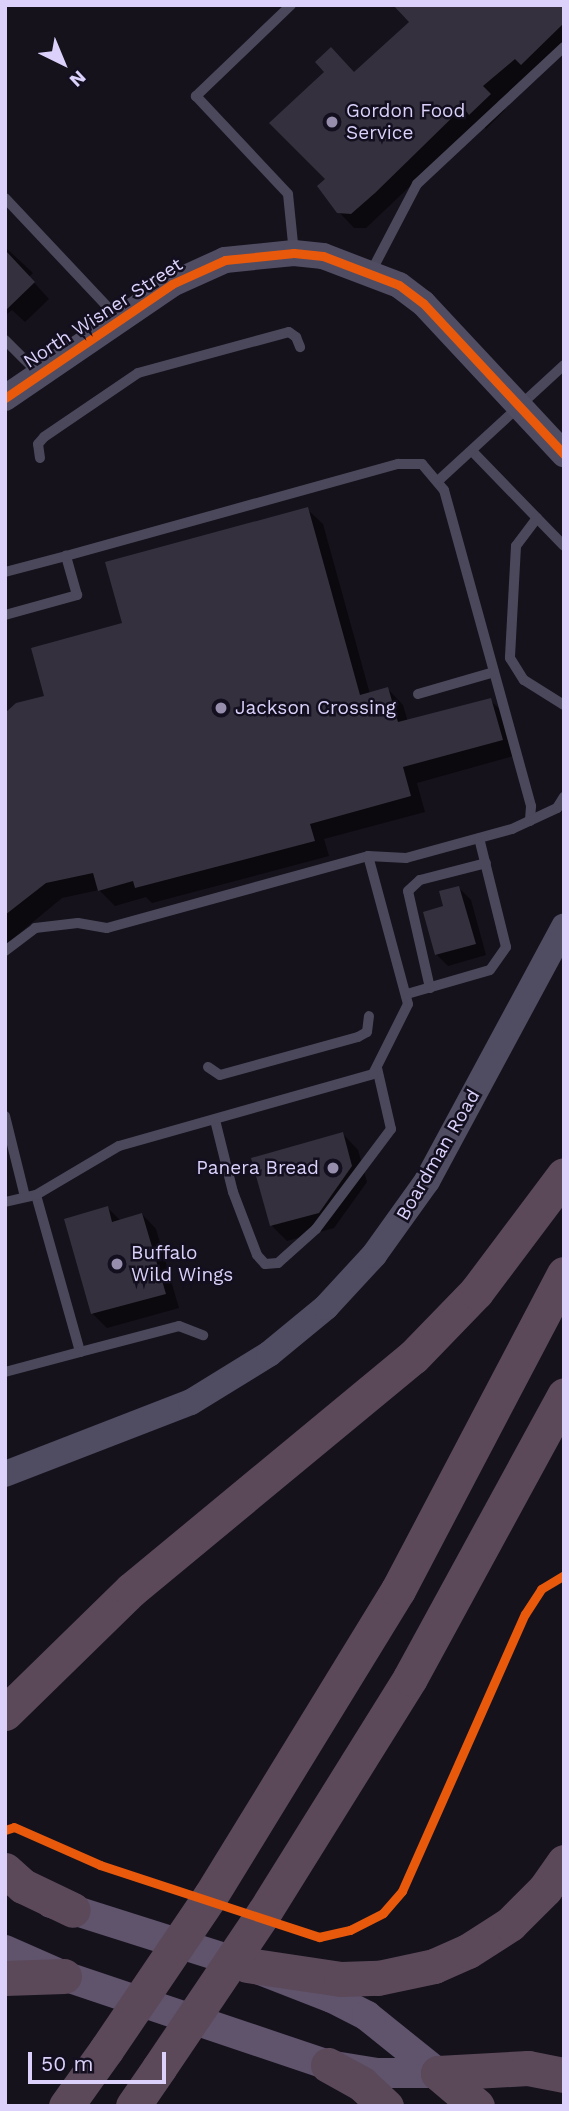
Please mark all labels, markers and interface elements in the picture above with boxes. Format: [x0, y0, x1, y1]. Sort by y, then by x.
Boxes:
north arrow [28, 28, 98, 98]
text: N [65, 66, 91, 92]
place label: Gordon Food Service [346, 100, 465, 144]
marker: Gordon Food Service [324, 114, 340, 130]
street label: North Wisner Street [19, 253, 187, 373]
place label: Jackson Crossing [235, 697, 396, 719]
marker: Jackson Crossing [213, 700, 229, 716]
street label: Boardman Road [391, 1085, 485, 1225]
place label: Panera Bread [196, 1157, 319, 1179]
marker: Panera Bread [325, 1160, 341, 1176]
place label: Buffalo Wild Wings [131, 1242, 234, 1286]
marker: Buffalo Wild Wings [109, 1256, 125, 1272]
scale bar [32, 2038, 170, 2082]
text: 50 m [41, 2051, 93, 2076]

